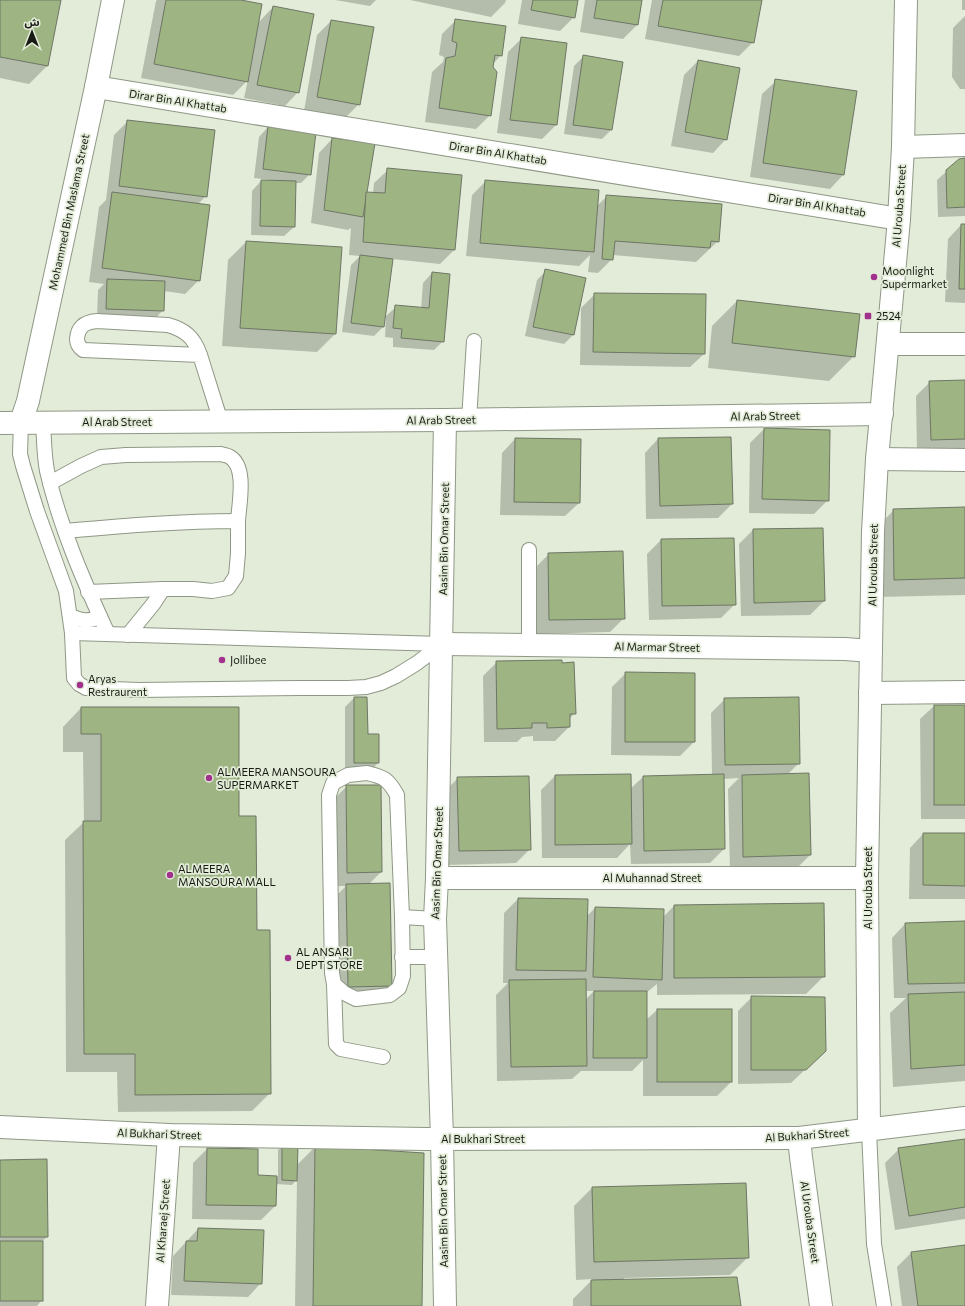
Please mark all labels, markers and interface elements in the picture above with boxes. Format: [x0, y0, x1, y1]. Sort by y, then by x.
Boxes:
north arrow [12, 12, 52, 52]
text: ش [24, 15, 40, 29]
street label: Dirar Bin Al Khattab [128, 86, 228, 115]
street label: Mohammed Bin Maslama Street [46, 132, 92, 291]
street label: Dirar Bin Al Khattab [448, 138, 548, 167]
street label: Al Urouba Street [889, 164, 908, 248]
street label: Dirar Bin Al Khattab [767, 190, 867, 219]
place label: Moonlight Supermarket [882, 264, 947, 290]
marker: Moonlight Supermarket [869, 272, 879, 282]
place label: 2524 [876, 309, 901, 322]
marker: 2524 [863, 311, 873, 321]
street label: Al Arab Street [730, 408, 800, 423]
street label: Al Arab Street [406, 412, 476, 427]
street label: Al Arab Street [82, 415, 152, 428]
street label: Aasim Bin Omar Street [436, 482, 451, 596]
street label: Al Urouba Street [865, 523, 880, 607]
street label: Al Marmar Street [614, 639, 701, 654]
place label: Jollibee [230, 653, 266, 667]
marker: Jollibee [217, 655, 227, 665]
place label: Aryas Restraurent [88, 672, 148, 698]
marker: Aryas Restraurent [75, 680, 85, 690]
place label: ALMEERA MANSOURA SUPERMARKET [217, 765, 337, 791]
marker: ALMEERA MANSOURA SUPERMARKET [204, 773, 214, 783]
street label: Aasim Bin Omar Street [428, 806, 445, 920]
street label: Al Urouba Street [861, 846, 874, 929]
place label: ALMEERA MANSOURA MALL [178, 862, 276, 888]
marker: ALMEERA MANSOURA MALL [165, 870, 175, 880]
street label: Al Muhannad Street [602, 871, 702, 884]
place label: AL ANSARI DEPT STORE [296, 945, 363, 971]
marker: AL ANSARI DEPT STORE [283, 953, 293, 963]
street label: Al Bukhari Street [765, 1125, 850, 1144]
street label: Al Bukhari Street [117, 1126, 202, 1141]
street label: Al Bukhari Street [441, 1132, 526, 1145]
street label: Aasim Bin Omar Street [435, 1154, 450, 1268]
street label: Al Kharaej Street [153, 1178, 172, 1263]
street label: Al Urouba Street [798, 1180, 823, 1264]

